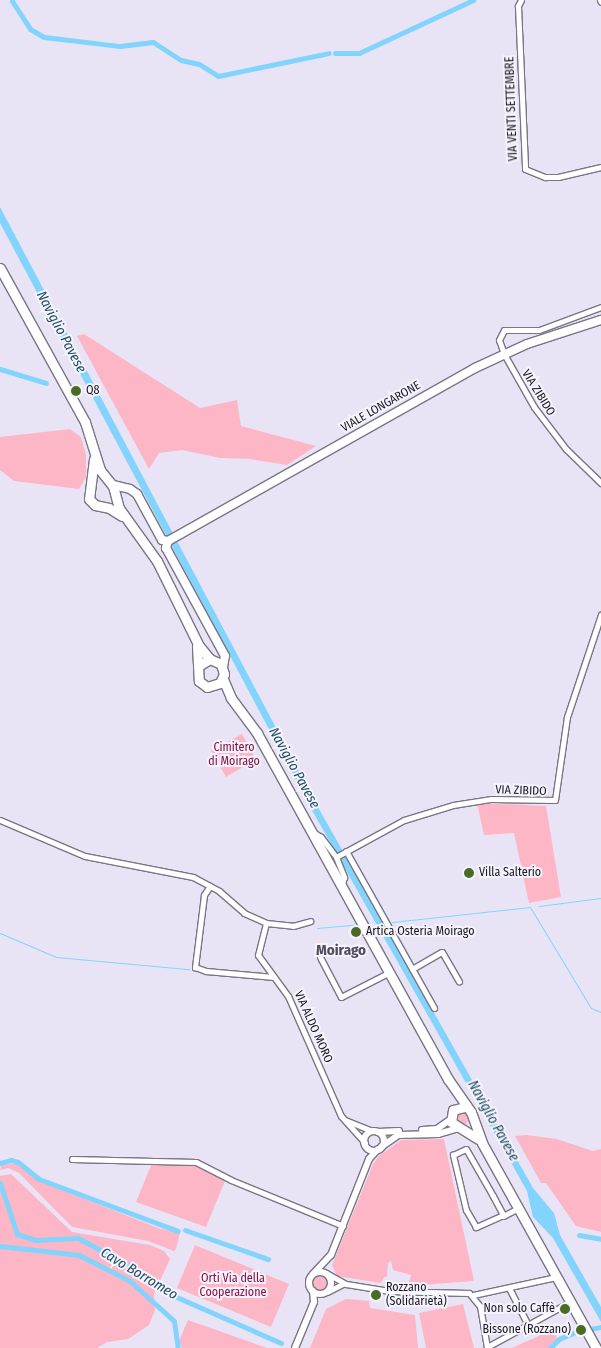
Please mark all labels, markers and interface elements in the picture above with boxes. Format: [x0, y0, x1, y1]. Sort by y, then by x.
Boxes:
street label: VIA VENTI SETTEMBRE [503, 57, 521, 161]
water label: Naviglio Pavese [32, 288, 90, 376]
street label: VIA ZIBIDO [518, 367, 558, 419]
street label: VIALE LONGARONE [339, 379, 423, 435]
place label: Q8 [86, 384, 100, 398]
marker: Q8 [70, 385, 82, 397]
water label: Naviglio Pavese [265, 725, 323, 811]
park label: Cimitero di Moirago [208, 741, 260, 769]
street label: VIA ZIBIDO [495, 783, 547, 799]
place label: Villa Salterio [479, 866, 541, 880]
marker: Villa Salterio [463, 867, 475, 879]
place label: Artica Osteria Moirago [366, 925, 475, 939]
marker: Artica Osteria Moirago [350, 926, 362, 938]
district label: Moirago [316, 942, 366, 960]
street label: VIA ALDO MORO [291, 989, 335, 1065]
water label: Naviglio Pavese [464, 1078, 522, 1164]
water label: Cavo Borromeo [97, 1244, 181, 1304]
park label: Orti Via della Cooperazione [200, 1272, 266, 1300]
place label: Rozzano (Solidarietà) [386, 1281, 447, 1309]
marker: Rozzano (Solidarietà) [370, 1289, 382, 1301]
place label: Non solo Caffè [484, 1302, 555, 1316]
marker: Non solo Caffè [559, 1303, 571, 1315]
place label: Bissone (Rozzano) [482, 1323, 571, 1337]
marker: Bissone (Rozzano) [575, 1324, 587, 1336]

